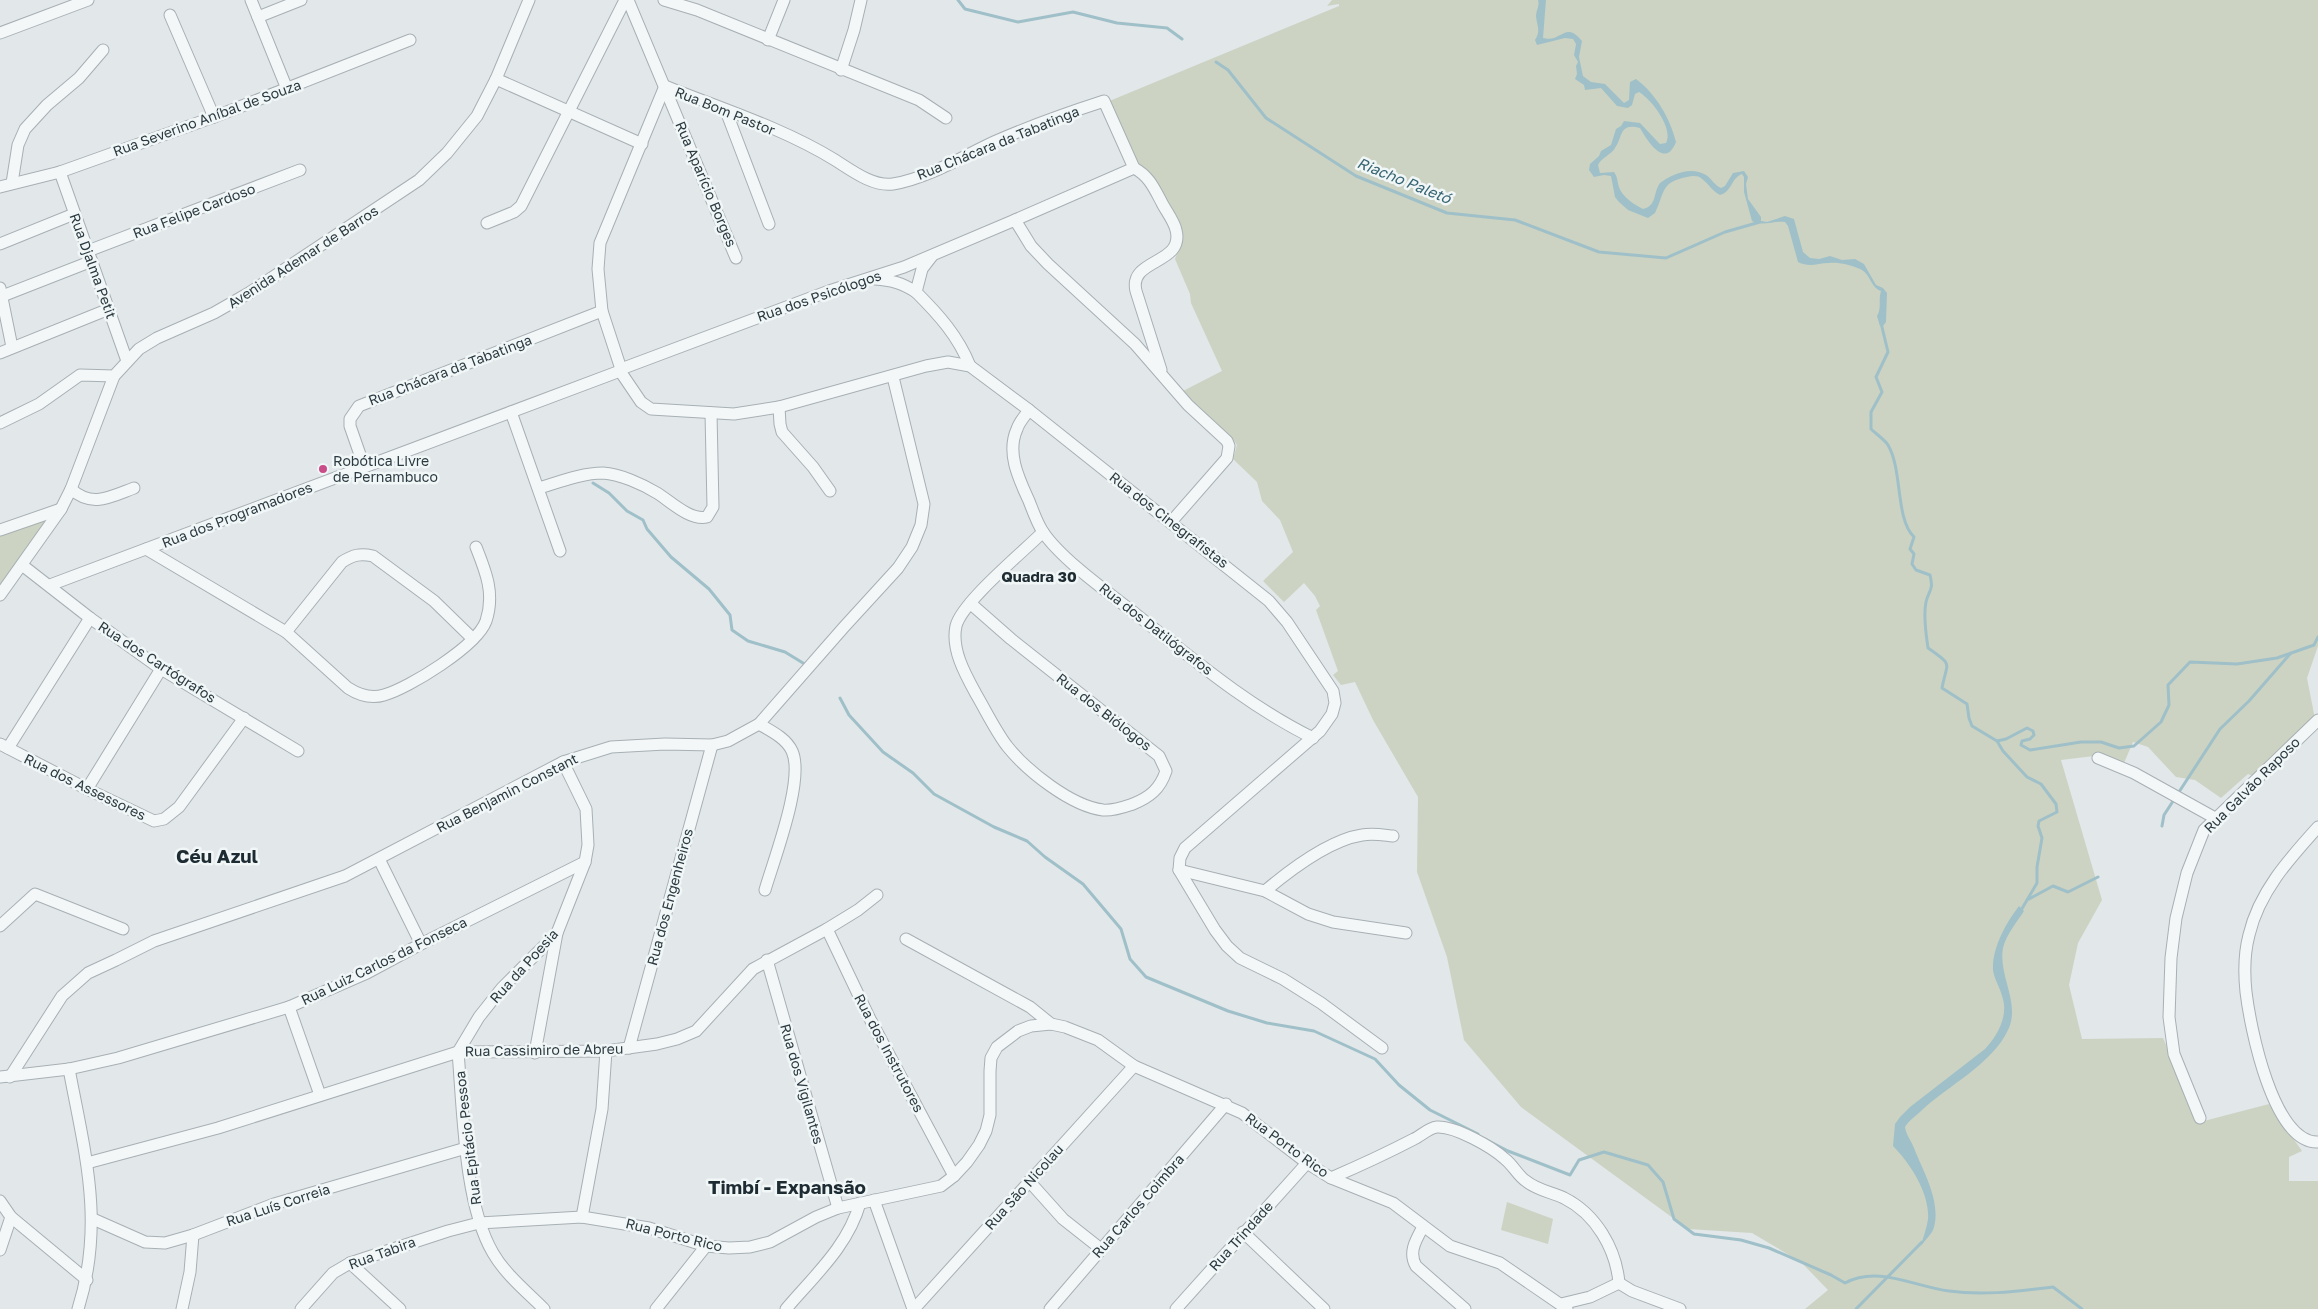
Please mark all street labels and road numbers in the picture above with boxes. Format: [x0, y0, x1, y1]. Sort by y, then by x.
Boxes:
street label: Rua Severino Aníbal de Souza [110, 76, 303, 160]
street label: Rua Bom Pastor [673, 83, 778, 139]
street label: Rua Chácara da Tabatinga [914, 102, 1082, 183]
street label: Rua Aparício Borges [672, 118, 741, 249]
street label: Rua Felipe Cardoso [130, 179, 257, 242]
street label: Avenida Ademar de Barros [224, 202, 381, 312]
street label: Rua Djalma Petit [67, 211, 120, 321]
street label: Rua dos Psicólogos [754, 266, 883, 325]
street label: Rua Chácara da Tabatinga [366, 330, 534, 409]
street label: Rua dos Cinegrafistas [1107, 468, 1232, 571]
street label: Rua dos Programadores [159, 478, 315, 551]
street label: Rua dos Datilógrafos [1096, 579, 1216, 678]
street label: Rua dos Cartógrafos [95, 617, 219, 706]
street label: Rua dos Biólogos [1053, 669, 1155, 754]
street label: Rua Galvão Raposo [2200, 733, 2303, 836]
street label: Rua Benjamin Constant [433, 749, 580, 836]
street label: Rua dos Assessores [22, 750, 149, 823]
street label: Rua dos Engenheiros [643, 826, 696, 967]
street label: Rua Luiz Carlos da Fonseca [298, 913, 470, 1008]
street label: Rua da Poesia [486, 925, 561, 1006]
street label: Rua dos Instrutores [851, 991, 928, 1115]
street label: Rua dos Vigilantes [777, 1022, 828, 1146]
street label: Rua Cassimiro de Abreu [465, 1040, 623, 1059]
street label: Rua Epitácio Pessoa [451, 1070, 484, 1206]
street label: Rua Porto Rico [1242, 1109, 1332, 1181]
street label: Rua São Nicolau [981, 1140, 1066, 1233]
street label: Rua Carlos Coimbra [1088, 1150, 1187, 1261]
street label: Rua Luís Correia [224, 1180, 332, 1229]
street label: Rua Trindade [1205, 1197, 1276, 1274]
street label: Rua Porto Rico [624, 1214, 724, 1255]
street label: Rua Tabira [346, 1233, 418, 1272]

